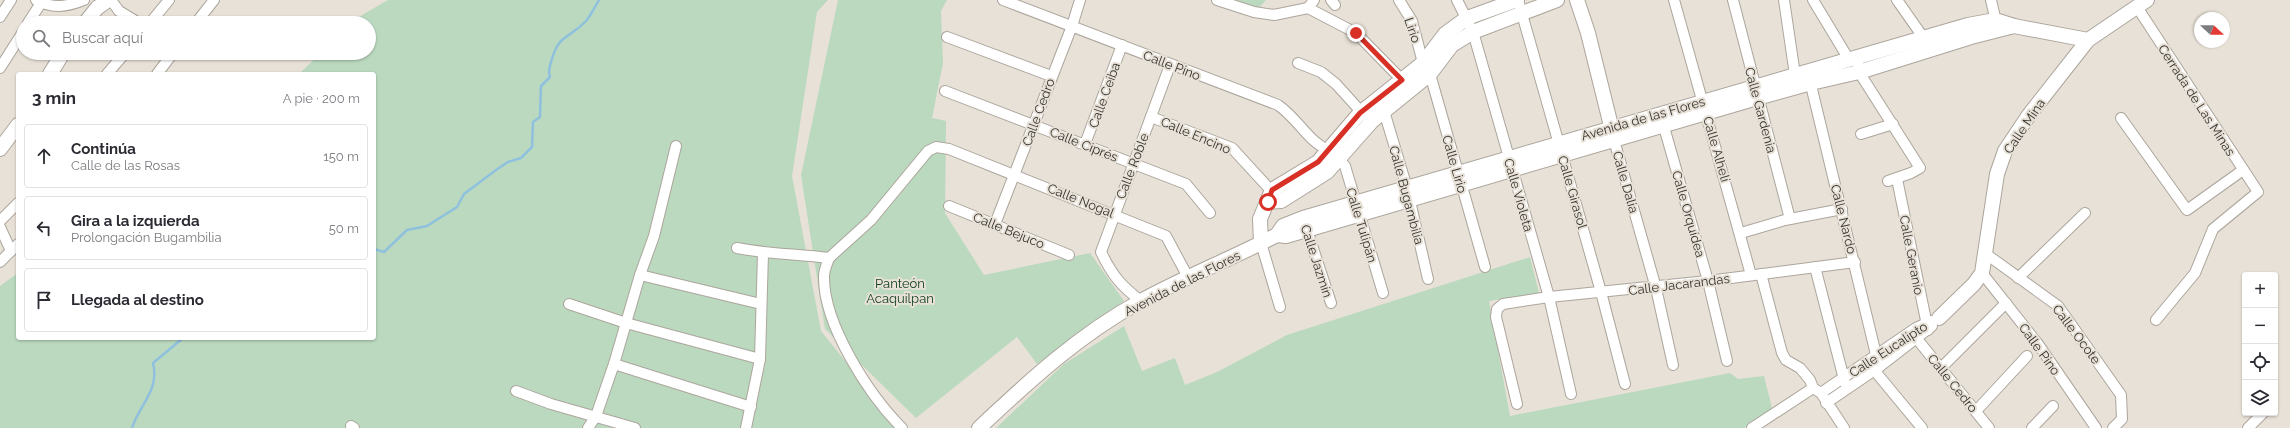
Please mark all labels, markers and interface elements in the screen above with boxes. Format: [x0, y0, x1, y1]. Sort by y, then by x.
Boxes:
north arrow [2194, 12, 2230, 48]
search box [16, 16, 376, 60]
street label: Lirio [1401, 16, 1424, 45]
route end [1347, 24, 1365, 42]
icon: search [30, 27, 52, 49]
text: Buscar aquí [62, 29, 143, 47]
street label: Cerrada de Las Minas [2155, 42, 2238, 159]
street label: Calle Pino [1141, 48, 1203, 83]
street label: Calle Ceiba [1086, 60, 1123, 130]
street label: Calle Gardenia [1742, 66, 1779, 155]
street label: Calle Cedro [1019, 76, 1058, 148]
text: 3 min [32, 88, 76, 108]
text: A pie · 200 m [283, 91, 360, 106]
street label: Avenida de las Flores [1580, 94, 1707, 143]
street label: Calle Mina [2001, 96, 2048, 157]
street label: Calle Encino [1158, 114, 1233, 157]
street label: Calle Alhelí [1700, 115, 1733, 184]
street label: Calle Ciprés [1048, 124, 1120, 165]
street label: Calle Roble [1113, 131, 1152, 201]
street label: Calle Lirio [1439, 133, 1470, 195]
text: Continúa [71, 140, 136, 158]
street label: Calle Bugambilia [1386, 144, 1427, 246]
icon: ahead [33, 145, 55, 167]
text: 150 m [323, 149, 359, 164]
street label: Calle Dalia [1610, 149, 1642, 215]
street label: Calle Girasol [1555, 154, 1590, 231]
street label: Calle Violeta [1501, 157, 1536, 234]
text: Calle de las Rosas [71, 158, 180, 173]
street label: Calle Orquídea [1669, 169, 1708, 259]
street label: Calle Nogal [1045, 180, 1117, 221]
street label: Calle Nardo [1828, 183, 1859, 256]
street label: Calle Tulipán [1343, 186, 1380, 264]
route start [1259, 193, 1277, 211]
street label: Calle Bejuco [971, 209, 1047, 252]
text: Gira a la izquierda [71, 212, 200, 230]
street label: Calle Geranio [1896, 214, 1927, 296]
icon: left [33, 217, 55, 239]
text: 50 m [329, 221, 359, 236]
street label: Calle Jazmín [1298, 223, 1335, 299]
text: Prolongación Bugambilia [71, 230, 222, 245]
street label: Avenida de las Flores [1122, 248, 1243, 319]
street label: Calle Jacarandas [1628, 271, 1730, 298]
map controls [2242, 272, 2278, 416]
button: + [2242, 272, 2278, 308]
park label: Panteón Acaquilpan [866, 276, 934, 306]
icon: arrive [33, 289, 55, 311]
text: Llegada al destino [71, 291, 204, 309]
street label: Calle Ocote [2049, 302, 2104, 367]
button: − [2242, 308, 2278, 344]
street label: Calle Eucalipto [1846, 318, 1930, 380]
street label: Calle Pino [2016, 321, 2064, 378]
button: locate [2242, 344, 2278, 380]
street label: Calle Cedro [1925, 351, 1981, 416]
button: layers [2242, 380, 2278, 416]

